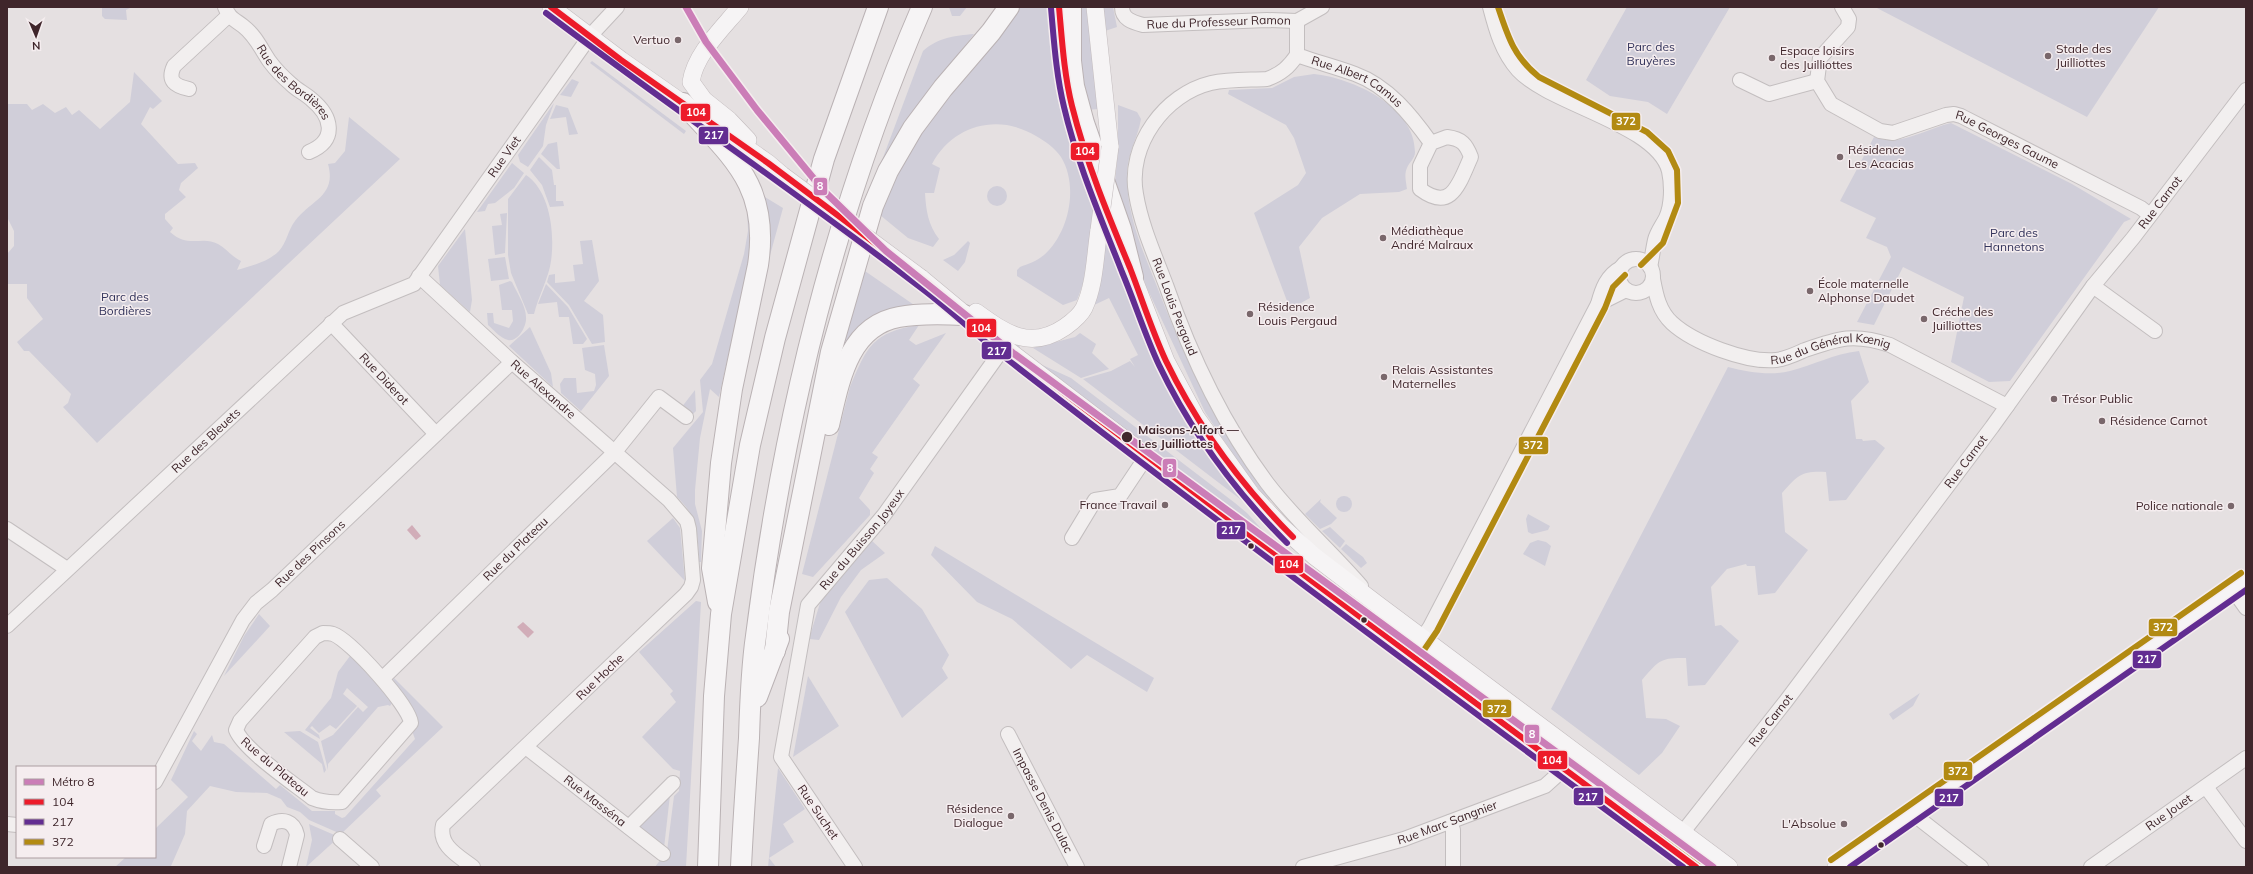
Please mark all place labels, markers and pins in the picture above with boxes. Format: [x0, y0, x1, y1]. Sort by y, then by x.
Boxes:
place label: Vertuo [633, 32, 670, 47]
marker: Vertuo [673, 35, 683, 45]
place label: Stade des Juilliottes [2056, 41, 2111, 70]
place label: Espace loisirs des Juilliottes [1780, 43, 1854, 72]
marker: Stade des Juilliottes [2043, 51, 2053, 61]
marker: Espace loisirs des Juilliottes [1767, 53, 1777, 63]
place label: Résidence Les Acacias [1848, 142, 1914, 171]
marker: Résidence Les Acacias [1835, 152, 1845, 162]
place label: Médiathèque André Malraux [1391, 223, 1474, 252]
marker: Médiathèque André Malraux [1378, 233, 1388, 243]
place label: École maternelle Alphonse Daudet [1818, 276, 1914, 305]
marker: École maternelle Alphonse Daudet [1805, 286, 1815, 296]
place label: Résidence Louis Pergaud [1258, 299, 1337, 328]
place label: Créche des Juilliottes [1932, 304, 1993, 333]
marker: Résidence Louis Pergaud [1245, 309, 1255, 319]
marker: Créche des Juilliottes [1919, 314, 1929, 324]
place label: Relais Assistantes Maternelles [1392, 362, 1493, 391]
marker: Relais Assistantes Maternelles [1379, 372, 1389, 382]
place label: Trésor Public [2062, 391, 2133, 406]
marker: Trésor Public [2049, 394, 2059, 404]
place label: Résidence Carnot [2110, 413, 2207, 428]
marker: Résidence Carnot [2097, 416, 2107, 426]
place label: Maisons-Alfort — Les Juilliottes [1138, 422, 1240, 451]
marker: Maisons-Alfort — Les Juilliottes [1120, 430, 1134, 444]
place label: France Travail [1079, 497, 1157, 512]
place label: Police nationale [2136, 498, 2223, 513]
marker: France Travail [1160, 500, 1170, 510]
marker: Police nationale [2226, 501, 2236, 511]
unlabelled marker [1246, 541, 1256, 551]
unlabelled marker [1359, 615, 1369, 625]
place label: Résidence Dialogue [946, 801, 1003, 830]
marker: Résidence Dialogue [1006, 811, 1016, 821]
place label: L'Absolue [1782, 816, 1836, 831]
marker: L'Absolue [1839, 819, 1849, 829]
unlabelled marker [1876, 840, 1886, 850]

